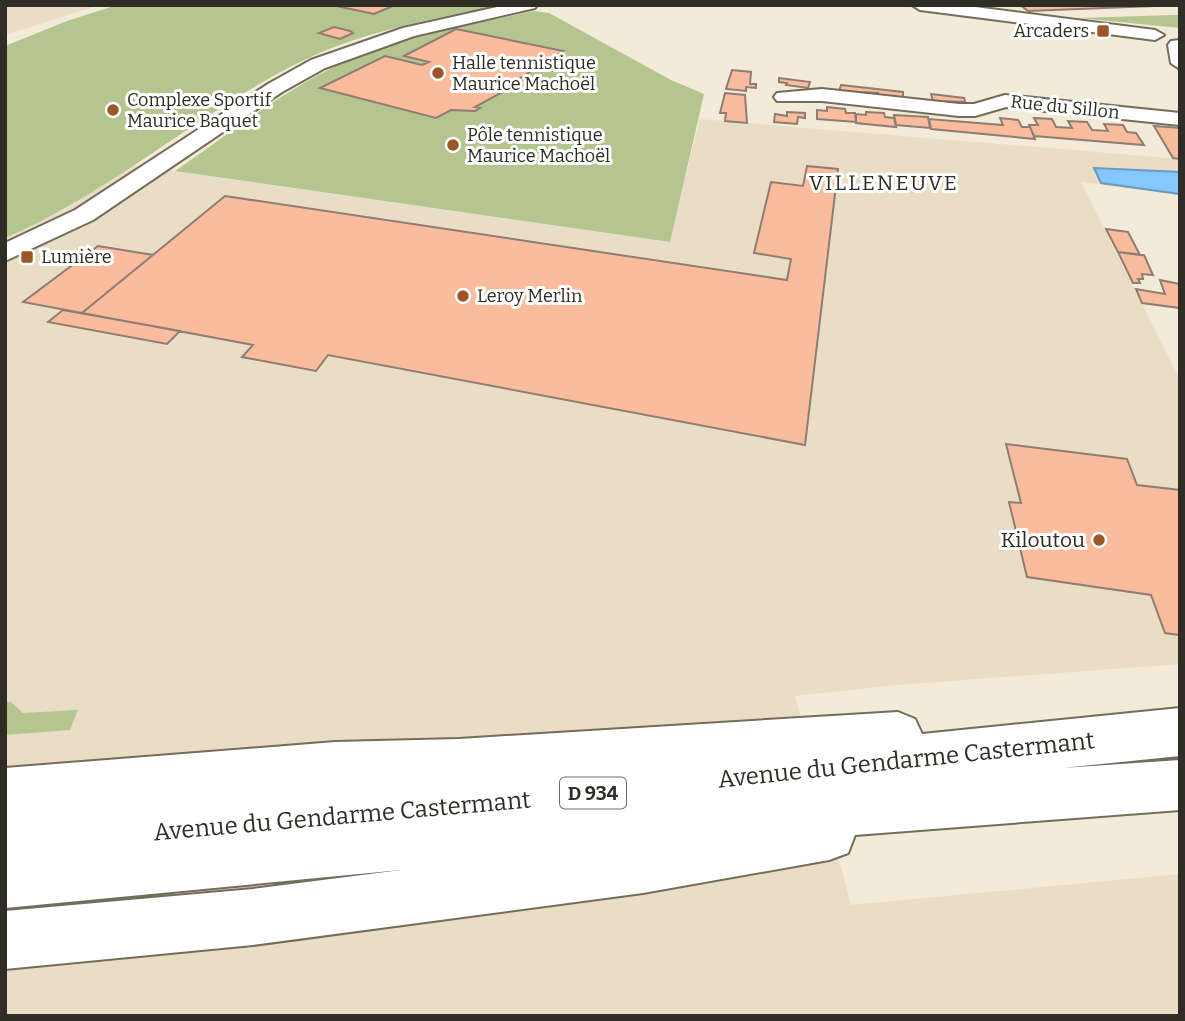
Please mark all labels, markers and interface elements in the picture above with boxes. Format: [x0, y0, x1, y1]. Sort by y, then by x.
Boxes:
place label: Arcaders [1013, 20, 1089, 42]
marker: Arcaders [1095, 23, 1111, 39]
place label: Halle tennistique Maurice Machoël [452, 52, 596, 95]
marker: Halle tennistique Maurice Machoël [430, 65, 446, 81]
place label: Complexe Sportif Maurice Baquet [127, 89, 273, 132]
street label: Rue du Sillon [1010, 90, 1121, 124]
marker: Complexe Sportif Maurice Baquet [105, 102, 121, 118]
place label: Pôle tennistique Maurice Machoël [467, 124, 610, 167]
marker: Pôle tennistique Maurice Machoël [445, 137, 461, 153]
district label: VILLENEUVE [809, 170, 959, 196]
place label: Lumière [41, 246, 112, 268]
marker: Lumière [19, 249, 35, 265]
place label: Leroy Merlin [477, 285, 583, 307]
marker: Leroy Merlin [455, 288, 471, 304]
place label: Kiloutou [1001, 527, 1085, 553]
marker: Kiloutou [1091, 532, 1107, 548]
street label: Avenue du Gendarme Castermant [716, 726, 1096, 794]
road number: D 934 [560, 778, 626, 808]
street label: Avenue du Gendarme Castermant [152, 786, 532, 846]

